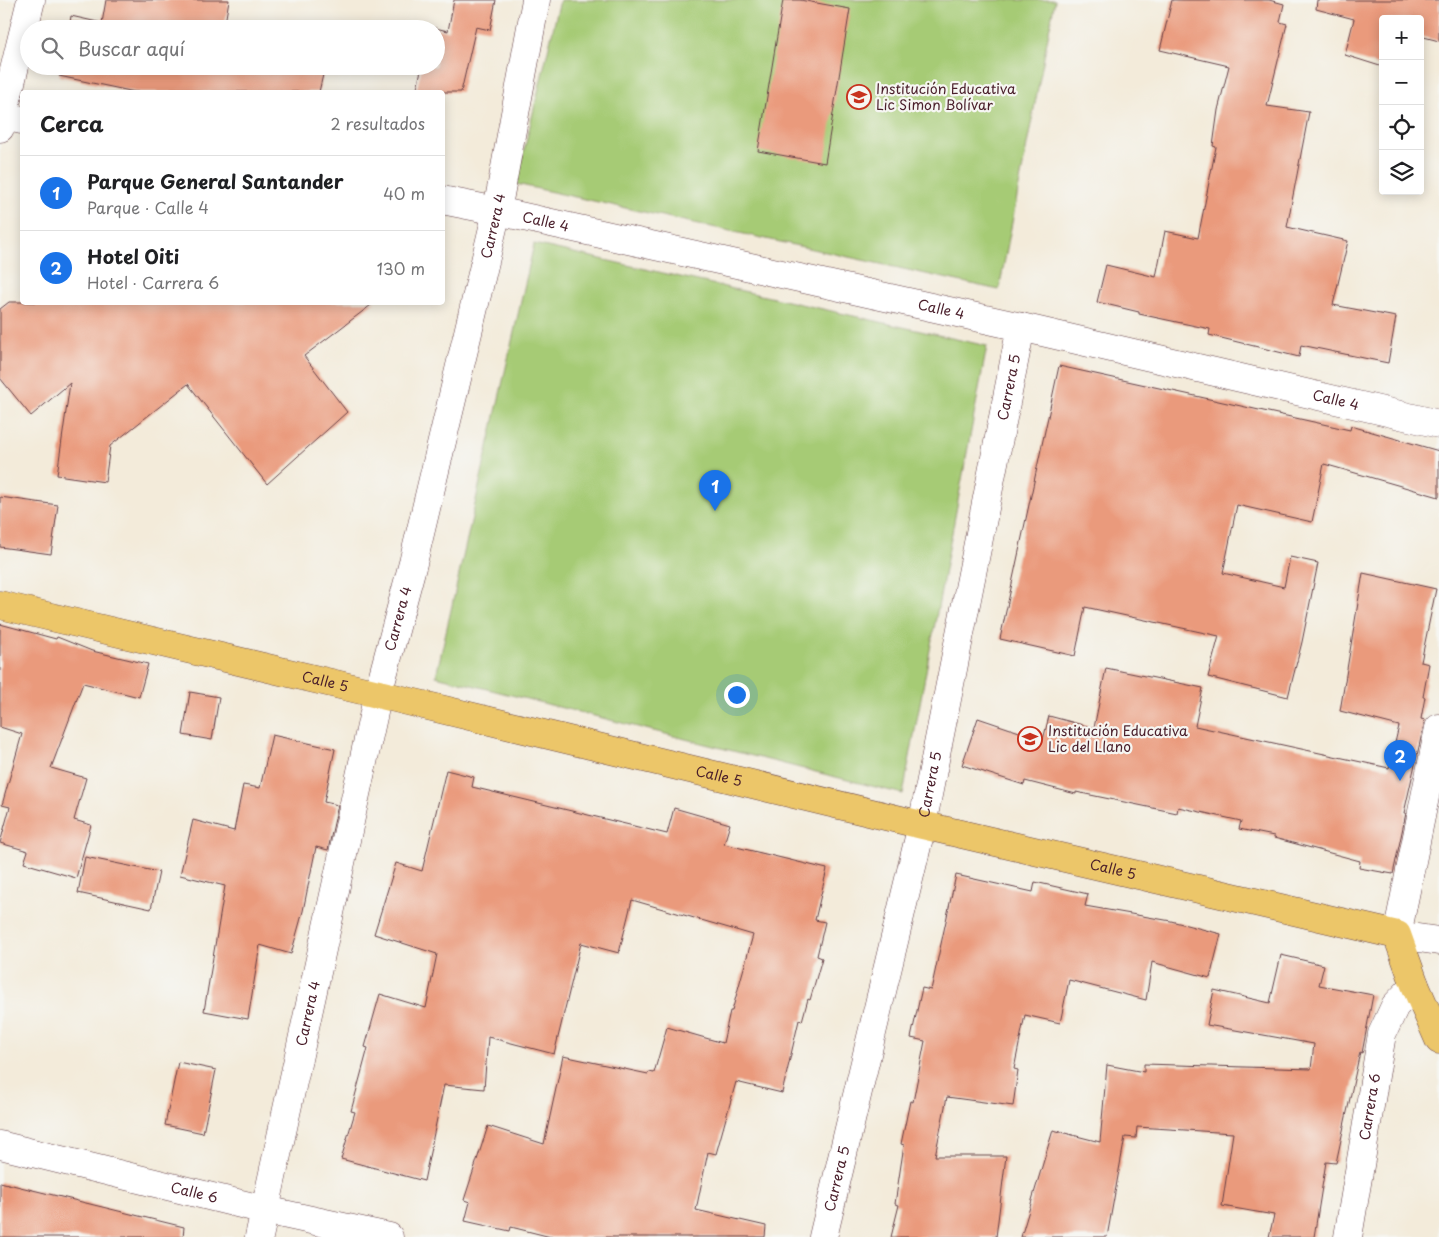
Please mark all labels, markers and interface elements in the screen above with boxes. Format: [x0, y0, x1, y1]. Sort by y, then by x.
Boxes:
map controls [1379, 15, 1424, 195]
button: + [1379, 15, 1424, 60]
search box [20, 20, 445, 75]
icon: search [38, 34, 66, 62]
text: Buscar aquí [78, 34, 185, 62]
button: − [1379, 60, 1424, 105]
place label: Institución Educativa Lic Simon Bolívar [876, 78, 1016, 115]
school or university icon: Institución Educativa Lic Simon Bolívar [846, 84, 872, 110]
button: locate [1379, 105, 1424, 150]
text: Cerca [40, 107, 104, 139]
text: 2 resultados [331, 111, 425, 135]
button: layers [1379, 150, 1424, 195]
text: Parque General Santander [87, 167, 343, 195]
text: 1 [52, 181, 60, 205]
text: 40 m [383, 181, 425, 205]
street label: Carrera 4 [475, 192, 510, 261]
text: Parque · Calle 4 [87, 195, 209, 219]
street label: Calle 4 [520, 206, 571, 237]
text: Hotel Oiti [87, 242, 179, 270]
text: 2 [50, 256, 62, 280]
text: 130 m [377, 256, 425, 280]
text: Hotel · Carrera 6 [87, 270, 219, 294]
street label: Calle 4 [916, 293, 967, 324]
street label: Carrera 5 [992, 352, 1025, 422]
street label: Calle 4 [1311, 384, 1361, 415]
pin: 1 [699, 470, 731, 511]
street label: Carrera 4 [379, 584, 416, 653]
street label: Calle 5 [300, 665, 351, 697]
your location [724, 682, 750, 708]
place label: Institución Educativa Lic del Llano [1048, 720, 1188, 757]
school or university icon: Institución Educativa Lic del Llano [1017, 726, 1043, 752]
pin: 2 [1384, 740, 1416, 781]
street label: Carrera 5 [913, 749, 946, 819]
street label: Calle 5 [694, 760, 744, 791]
street label: Calle 5 [1088, 853, 1139, 884]
street label: Carrera 4 [290, 978, 325, 1048]
street label: Carrera 6 [1353, 1071, 1385, 1142]
street label: Carrera 5 [818, 1143, 855, 1214]
street label: Calle 6 [169, 1176, 220, 1208]

